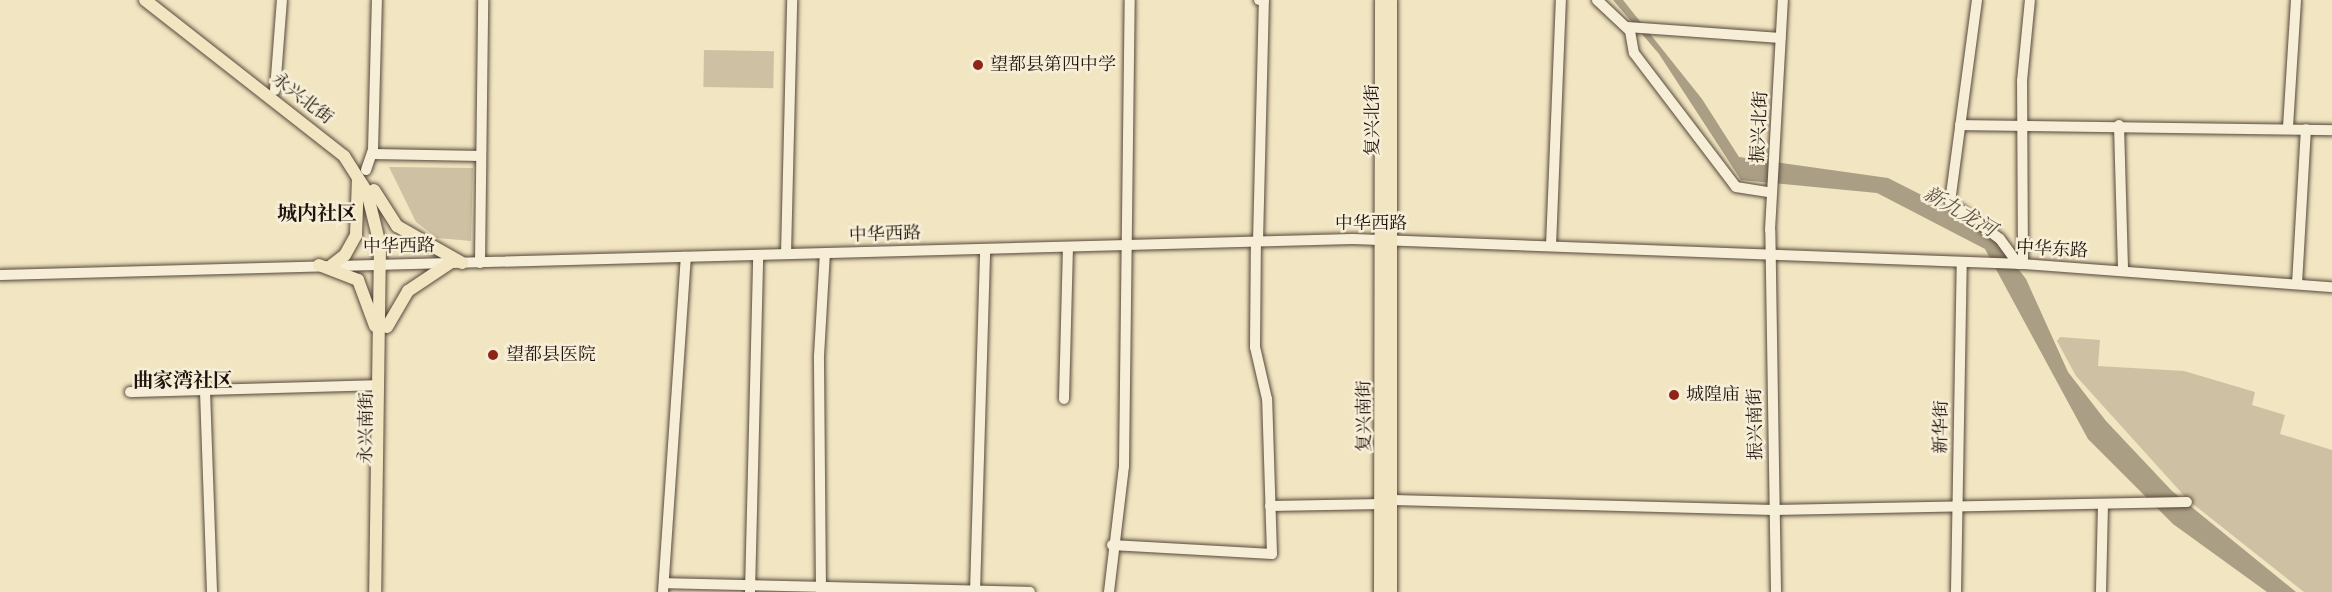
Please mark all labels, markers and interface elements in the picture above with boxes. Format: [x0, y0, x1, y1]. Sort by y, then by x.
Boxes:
place label: 望都县第四中学 [990, 54, 1116, 76]
marker: 望都县第四中学 [971, 58, 985, 72]
street label: 永兴北街 [267, 68, 337, 130]
street label: 复兴北街 [1362, 84, 1384, 156]
street label: 振兴北街 [1747, 90, 1773, 164]
water label: 新九龙河 [1918, 183, 2000, 243]
district label: 城内社区 [277, 203, 357, 227]
street label: 中华西路 [1335, 213, 1407, 235]
street label: 中华西路 [849, 223, 921, 247]
street label: 中华西路 [363, 236, 435, 258]
street label: 中华东路 [2015, 237, 2089, 263]
place label: 望都县医院 [506, 344, 596, 366]
marker: 望都县医院 [484, 346, 502, 364]
district label: 曲家湾社区 [133, 370, 233, 394]
street label: 复兴南街 [1354, 380, 1376, 452]
place label: 城隍庙 [1686, 384, 1740, 406]
marker: 城隍庙 [1667, 388, 1681, 402]
street label: 振兴南街 [1745, 388, 1767, 460]
street label: 永兴南街 [356, 392, 378, 464]
street label: 新华街 [1931, 400, 1953, 454]

